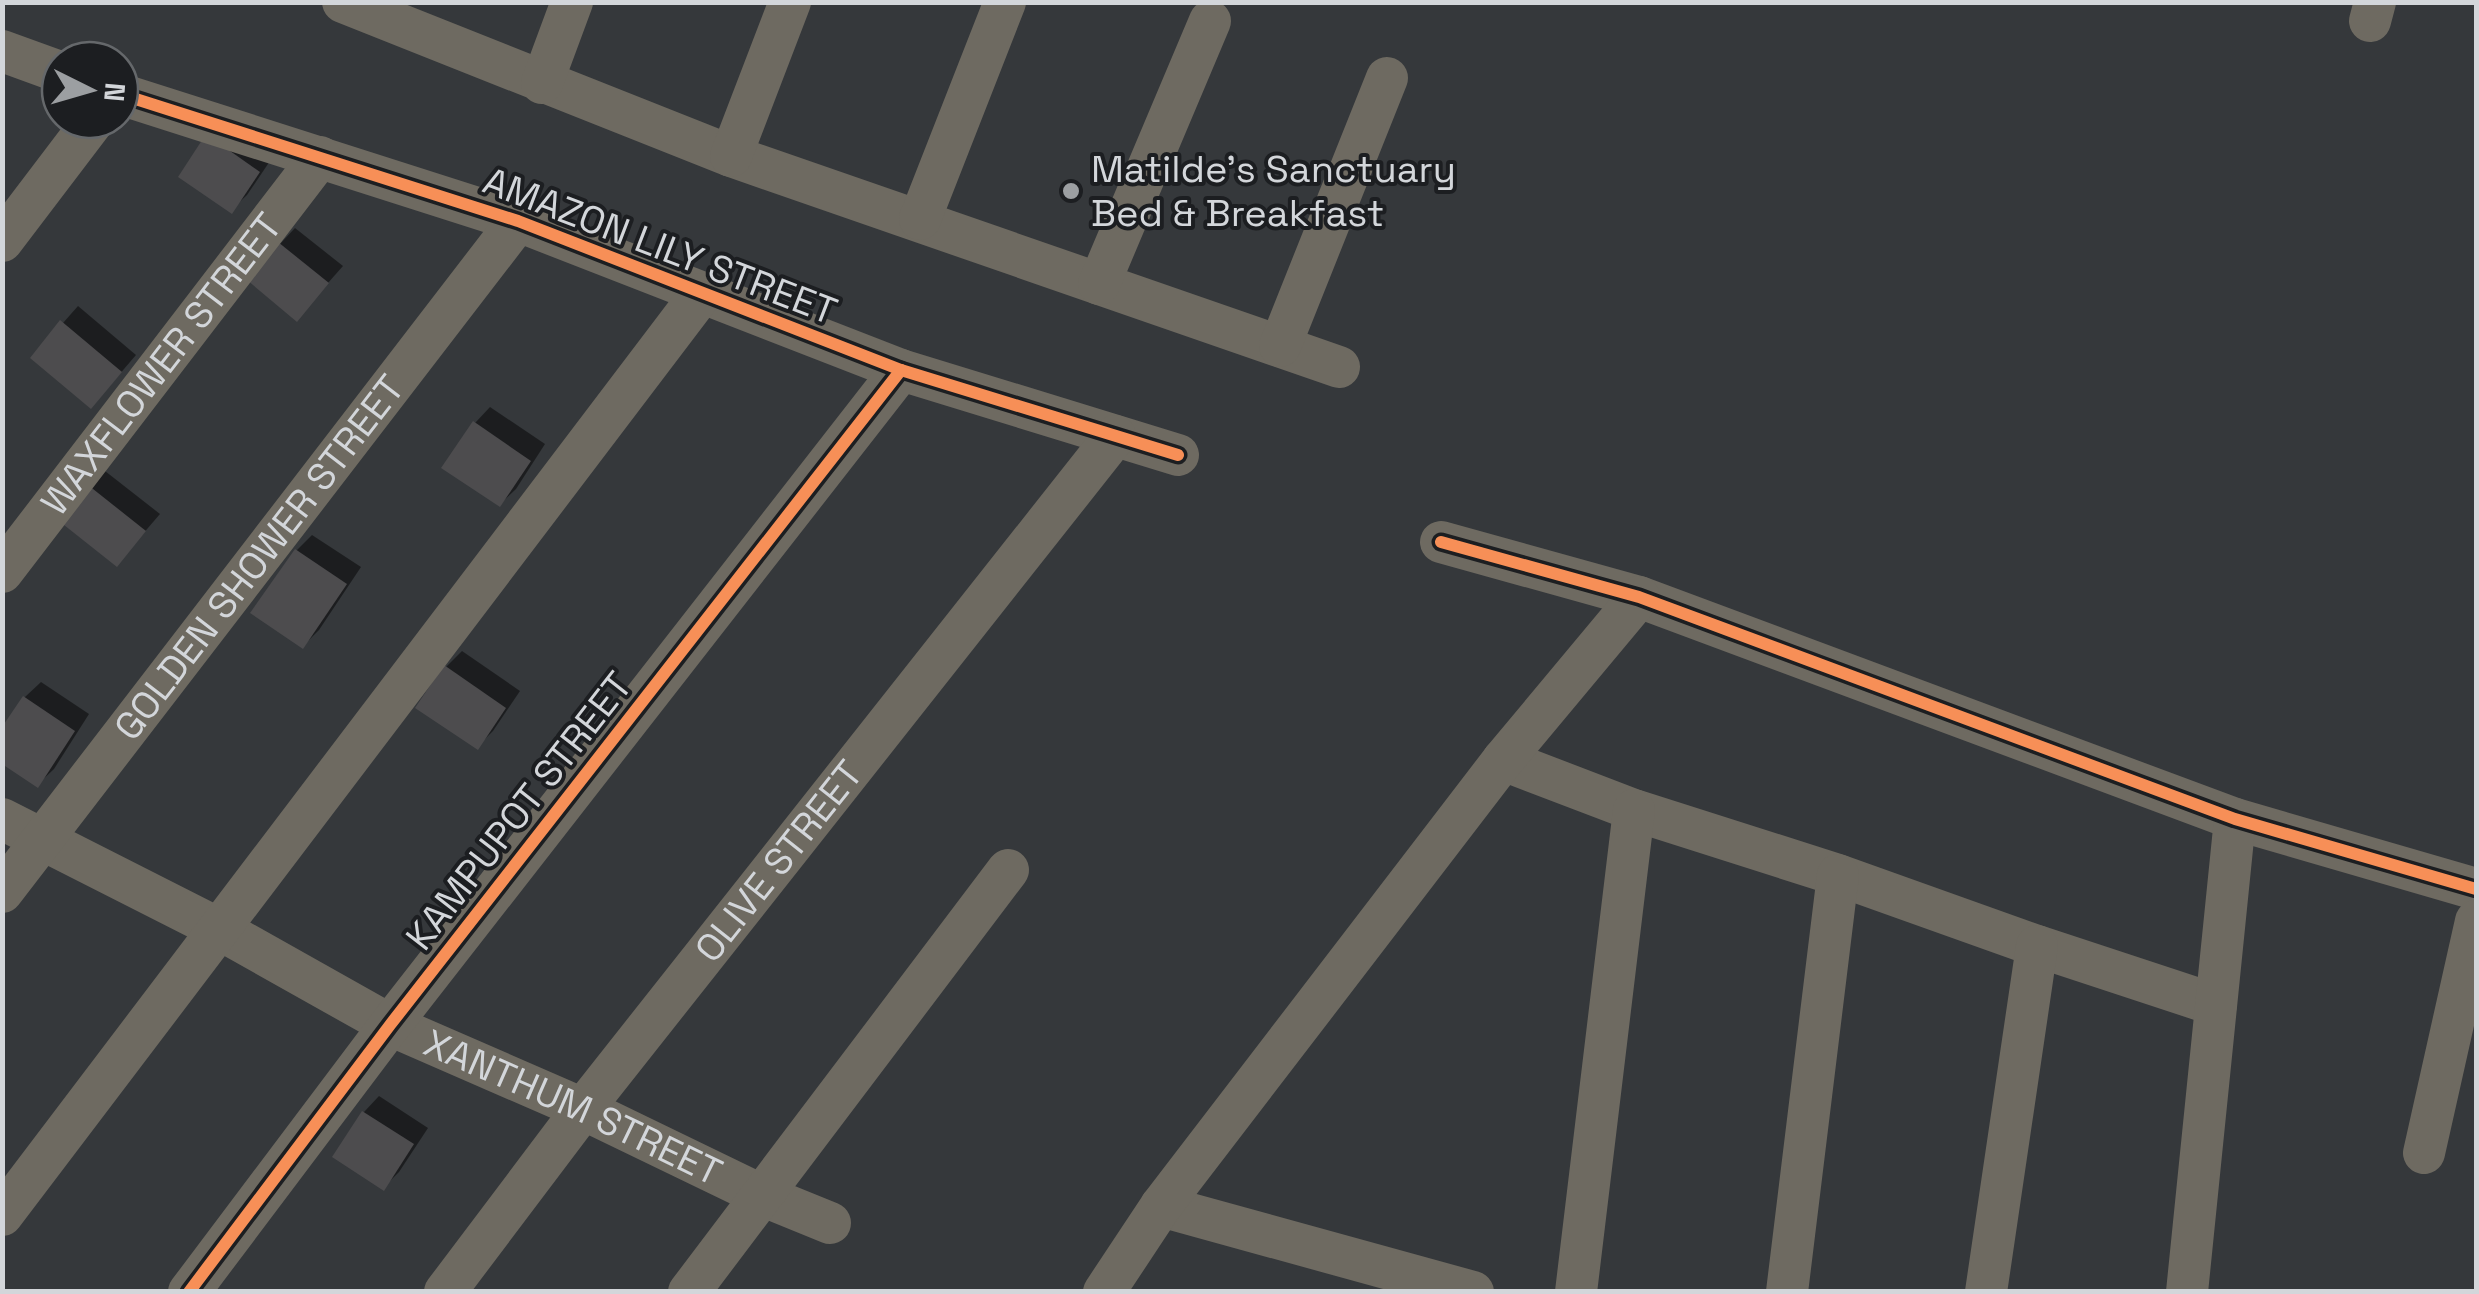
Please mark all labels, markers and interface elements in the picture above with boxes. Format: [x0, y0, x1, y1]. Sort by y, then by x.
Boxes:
north arrow [40, 40, 140, 140]
text: N [96, 81, 134, 103]
place label: Matilde's Sanctuary Bed & Breakfast [1091, 145, 1456, 237]
street label: AMAZON LILY STREET [477, 156, 843, 336]
marker: Matilde's Sanctuary Bed & Breakfast [1060, 180, 1082, 202]
street label: WAXFLOWER STREET [30, 203, 292, 525]
street label: GOLDEN SHOWER STREET [104, 365, 415, 750]
street label: KAMPUPOT STREET [395, 662, 643, 960]
street label: OLIVE STREET [684, 751, 873, 972]
street label: XANTHUM STREET [417, 1019, 730, 1196]

